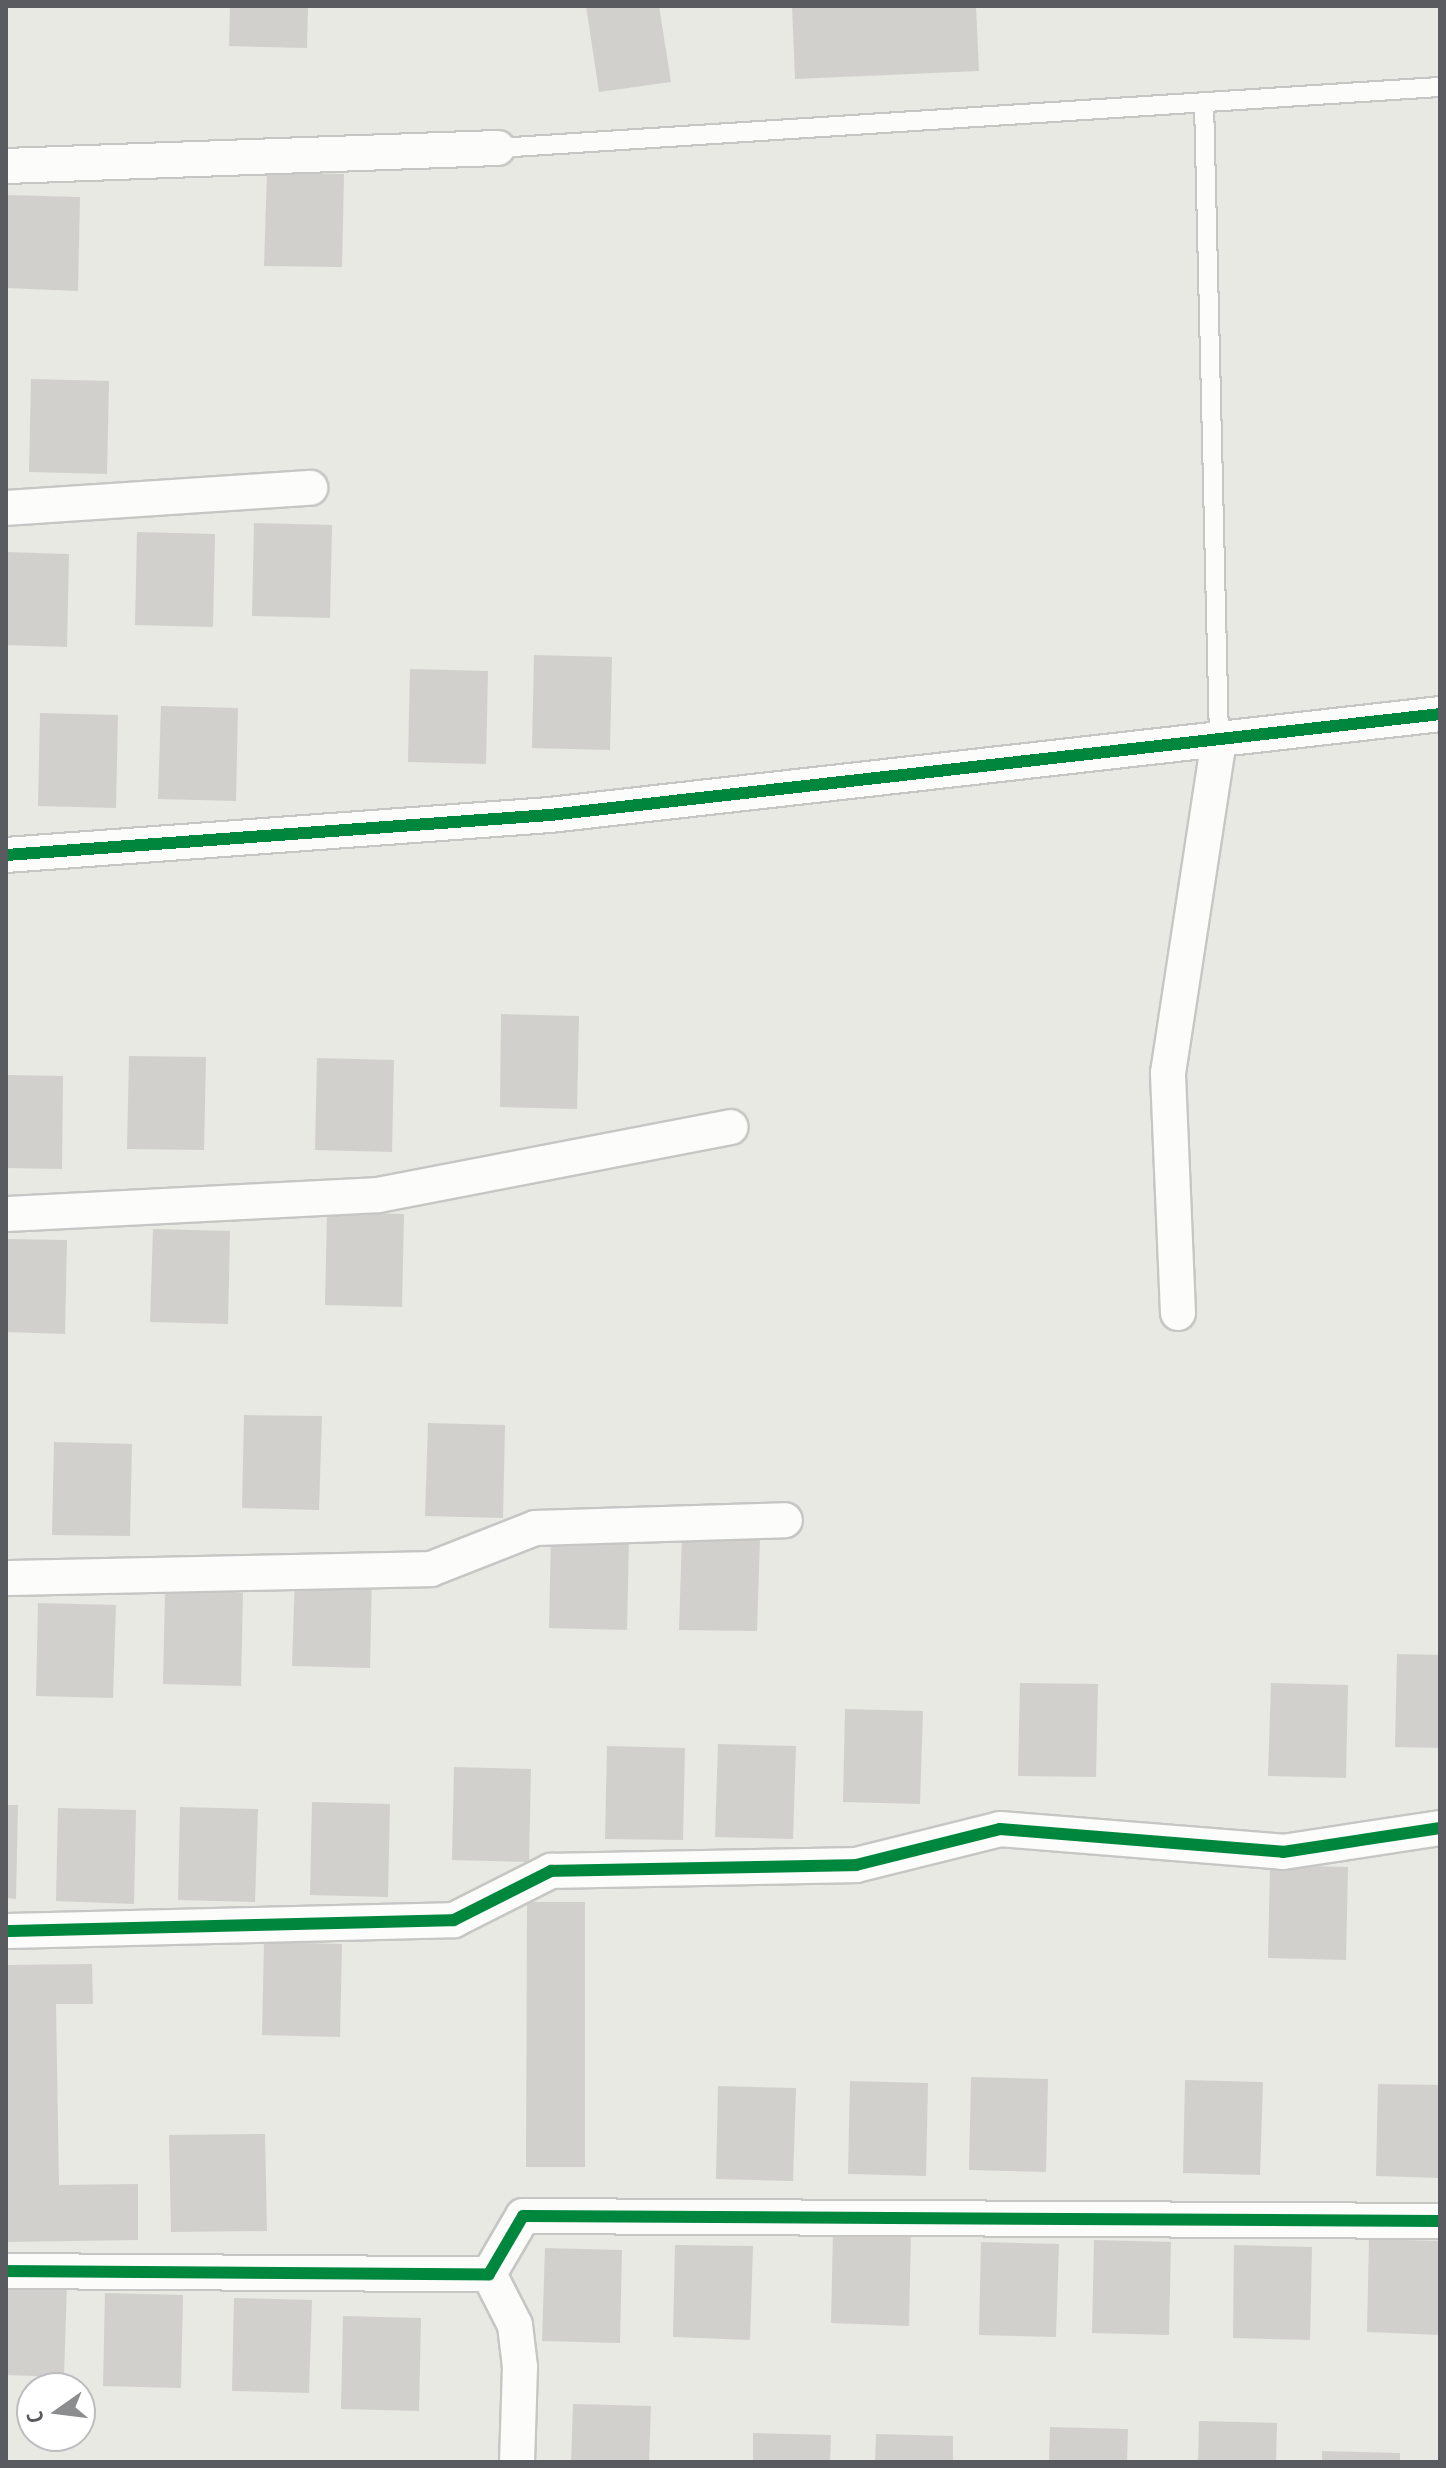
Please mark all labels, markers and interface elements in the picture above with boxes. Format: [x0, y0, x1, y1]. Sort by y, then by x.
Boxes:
north arrow [16, 2372, 96, 2452]
text: С [20, 2409, 49, 2426]

